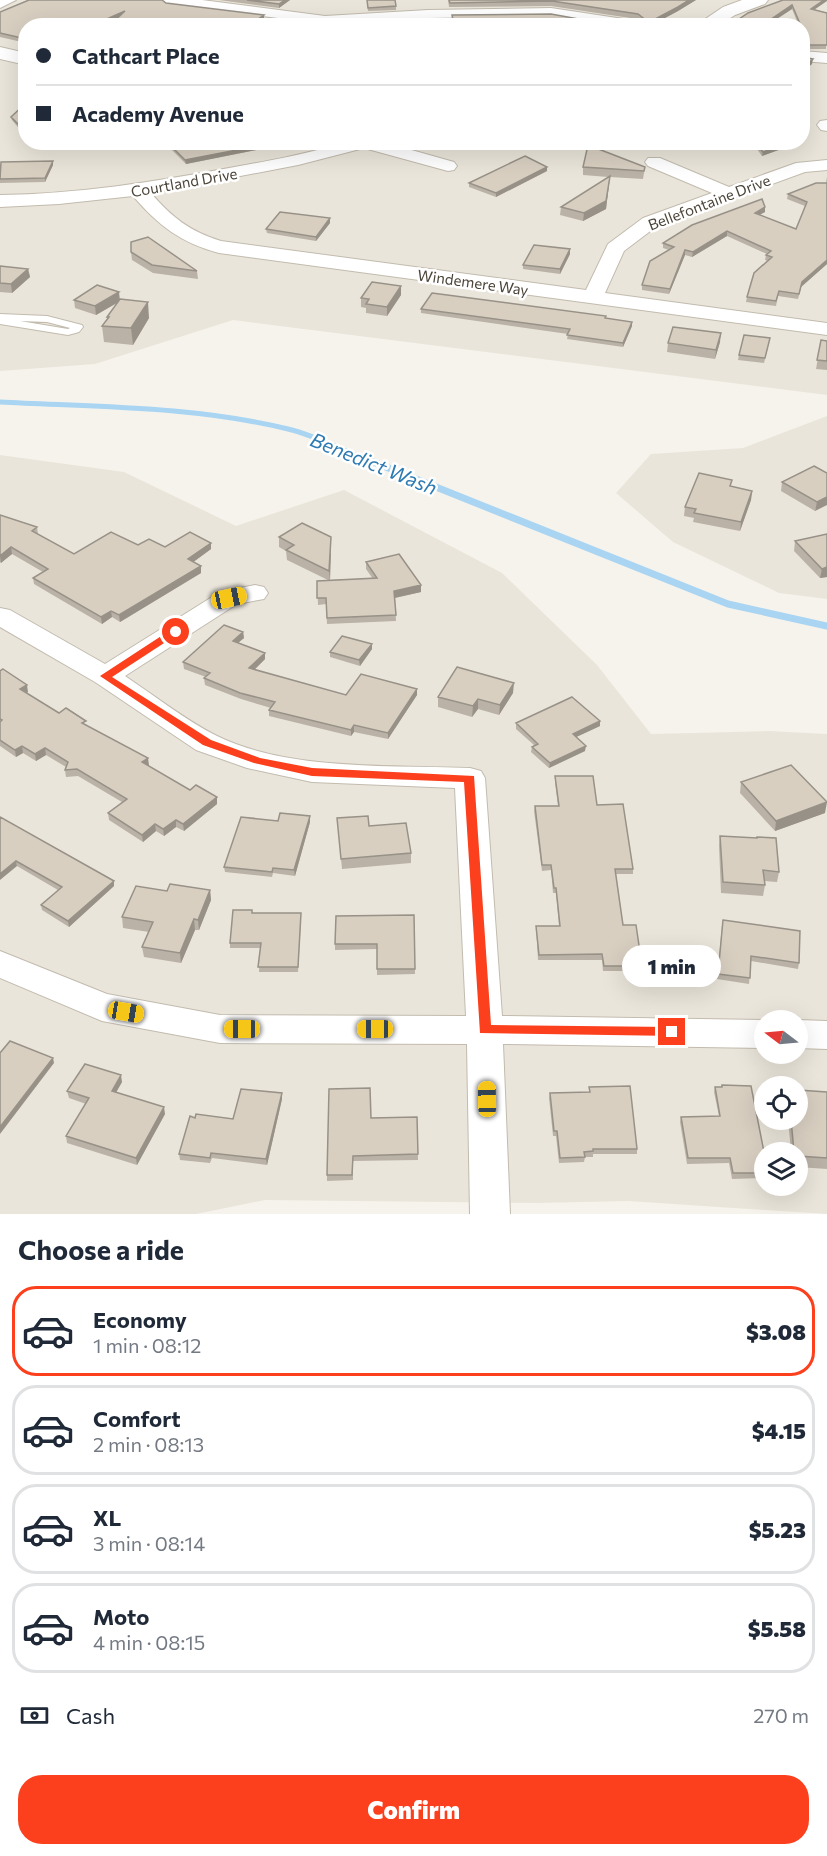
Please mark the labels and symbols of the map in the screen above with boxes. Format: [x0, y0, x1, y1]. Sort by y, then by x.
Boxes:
street label: Courtland Drive [129, 164, 239, 200]
street label: Bellefontaine Drive [645, 170, 773, 234]
street label: Windemere Way [416, 265, 530, 299]
water label: Benedict Wash [307, 427, 441, 499]
car [210, 585, 248, 611]
route start [162, 618, 189, 645]
callout: 1 min [622, 945, 722, 987]
car [107, 1000, 145, 1024]
north arrow [754, 1010, 808, 1064]
route end [658, 1018, 685, 1045]
car [224, 1020, 260, 1038]
car [357, 1020, 393, 1038]
car [478, 1081, 496, 1117]

